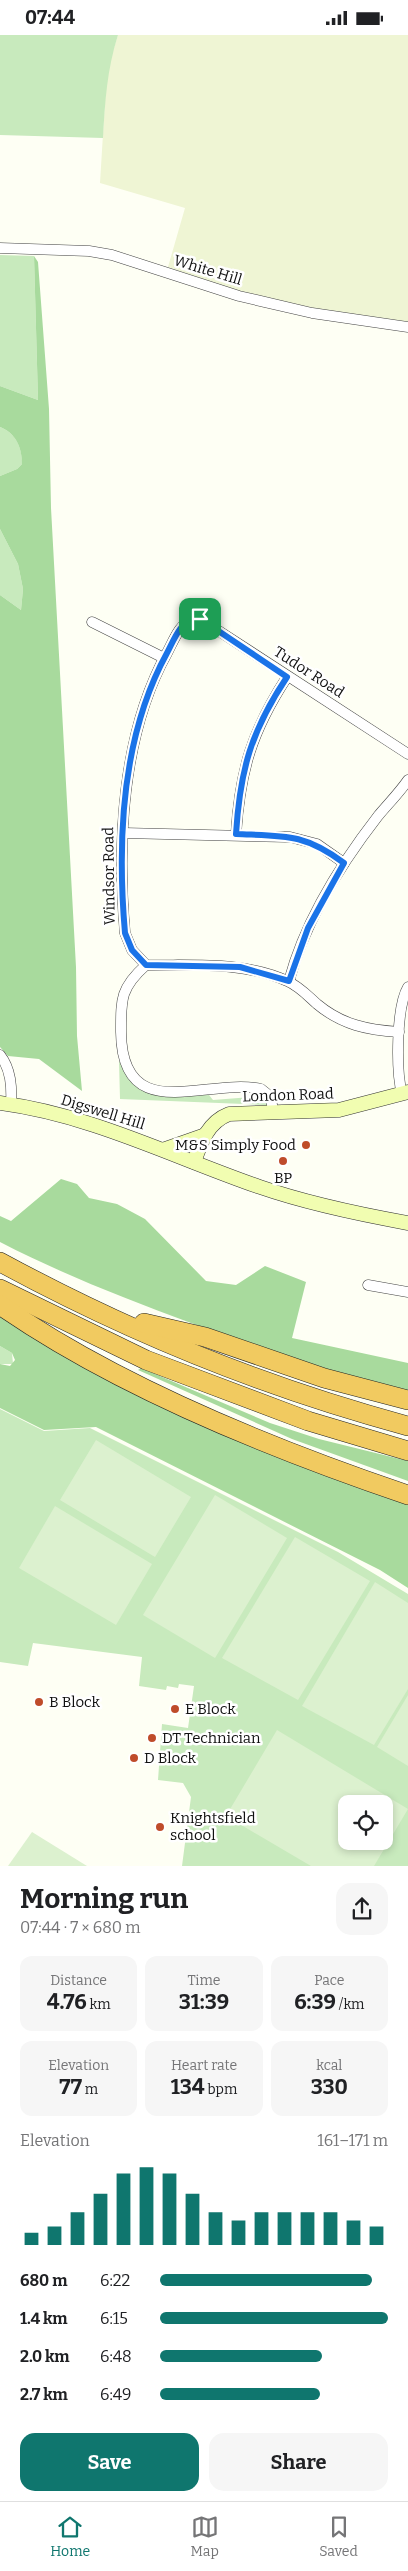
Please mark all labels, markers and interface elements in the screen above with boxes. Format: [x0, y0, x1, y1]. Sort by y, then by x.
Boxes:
text: 07:44 [25, 6, 75, 29]
street label: White Hill [172, 251, 244, 289]
pin [179, 598, 221, 640]
icon: arrive [186, 605, 214, 633]
street label: Tudor Road [270, 643, 348, 701]
street label: Windsor Road [99, 827, 119, 925]
street label: London Road [242, 1084, 334, 1106]
street label: Digswell Hill [59, 1091, 147, 1133]
place label: M&S Simply Food [175, 1136, 296, 1154]
marker: M&S Simply Food [300, 1139, 312, 1151]
marker: BP [277, 1155, 289, 1167]
place label: BP [274, 1169, 292, 1187]
place label: B Block [49, 1693, 101, 1711]
marker: B Block [33, 1696, 45, 1708]
place label: E Block [185, 1700, 236, 1718]
marker: E Block [169, 1703, 181, 1715]
place label: DT Technician [162, 1729, 261, 1747]
marker: DT Technician [146, 1732, 158, 1744]
place label: D Block [144, 1749, 197, 1767]
marker: D Block [128, 1752, 140, 1764]
map controls [338, 1795, 393, 1850]
button: locate [338, 1795, 393, 1850]
place label: Knightsfield school [170, 1809, 256, 1844]
marker: Knightsfield school [154, 1821, 166, 1833]
text: Morning run [20, 1882, 188, 1915]
button: share [336, 1883, 388, 1935]
text: 07:44 · 7 × 680 m [20, 1918, 140, 1937]
text: Distance [50, 1972, 107, 1989]
text: Time [187, 1972, 221, 1989]
text: Pace [314, 1972, 344, 1989]
text: 4.76 [47, 1989, 87, 2015]
text: 31:39 [179, 1989, 229, 2015]
text: 6:39 [294, 1989, 336, 2015]
text: km [87, 1996, 111, 2013]
text: /km [336, 1996, 364, 2013]
text: Elevation [48, 2057, 109, 2074]
text: Heart rate [171, 2057, 237, 2074]
text: kcal [316, 2057, 342, 2074]
text: 77 [59, 2074, 82, 2100]
text: 134 [171, 2074, 205, 2100]
text: 330 [311, 2074, 348, 2100]
text: m [82, 2081, 98, 2098]
text: bpm [205, 2081, 237, 2098]
text: Elevation [20, 2131, 90, 2150]
text: 161–171 m [317, 2131, 388, 2150]
text: 680 m [20, 2271, 67, 2290]
text: 6:22 [100, 2271, 130, 2290]
text: 1.4 km [20, 2309, 68, 2328]
text: 6:15 [100, 2309, 128, 2328]
text: 2.0 km [20, 2347, 70, 2366]
text: 6:48 [100, 2347, 132, 2366]
text: 2.7 km [20, 2385, 68, 2404]
text: 6:49 [100, 2385, 132, 2404]
button: Save [20, 2433, 199, 2491]
button: Share [209, 2433, 388, 2491]
tab: Home [50, 2513, 90, 2560]
tab: Map [191, 2513, 219, 2560]
tab: Saved [319, 2513, 358, 2560]

